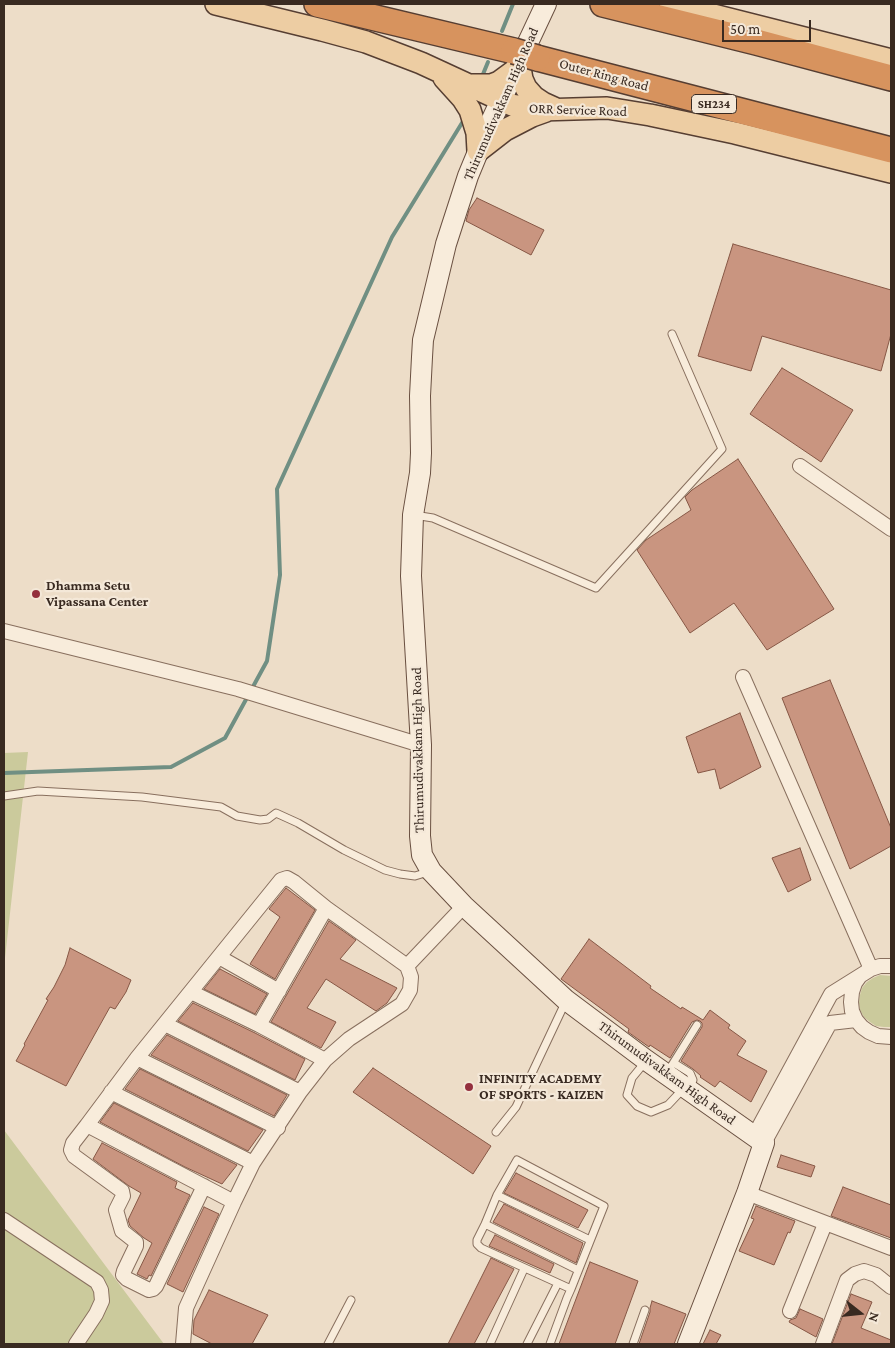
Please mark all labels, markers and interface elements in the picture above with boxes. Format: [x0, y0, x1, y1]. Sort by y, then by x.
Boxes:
scale bar [725, 10, 814, 42]
text: 50 m [730, 21, 760, 37]
street label: Thirumudivakkam High Road [460, 25, 542, 183]
street label: Outer Ring Road [557, 55, 651, 95]
road number: SH234 [692, 95, 736, 114]
street label: ORR Service Road [529, 100, 627, 120]
place label: Dhamma Setu Vipassana Center [46, 578, 148, 610]
marker: Dhamma Setu Vipassana Center [30, 588, 42, 600]
street label: Thirumudivakkam High Road [408, 667, 428, 833]
street label: Thirumudivakkam High Road [595, 1018, 739, 1128]
place label: INFINITY ACADEMY OF SPORTS - KAIZEN [479, 1071, 604, 1104]
marker: INFINITY ACADEMY OF SPORTS - KAIZEN [463, 1081, 475, 1093]
north arrow [835, 1288, 885, 1338]
text: N [865, 1310, 883, 1324]

